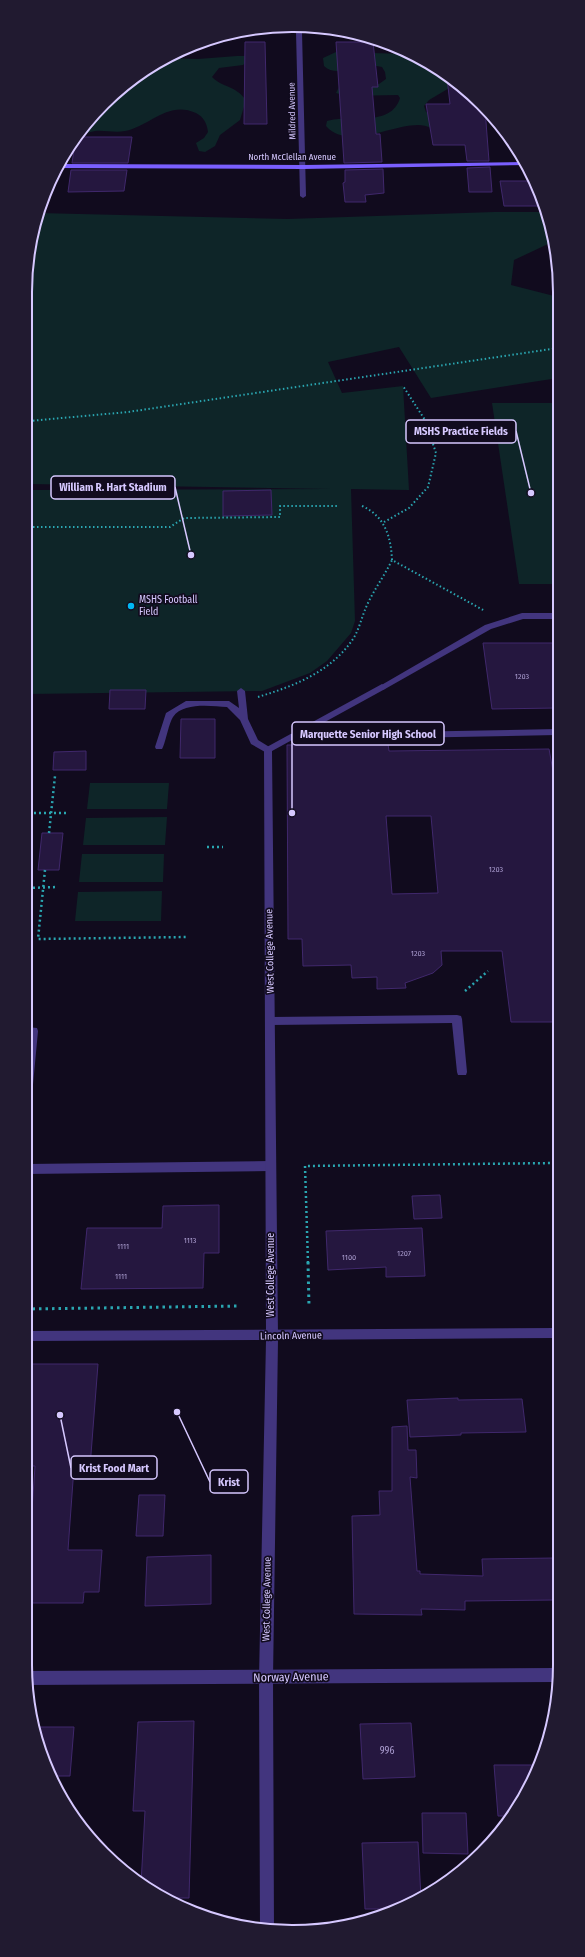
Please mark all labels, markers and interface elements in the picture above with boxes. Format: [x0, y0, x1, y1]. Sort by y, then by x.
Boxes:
street label: Mildred Avenue [286, 82, 297, 140]
street label: North McClellan Avenue [248, 152, 336, 162]
callout: MSHS Practice Fields [406, 420, 516, 443]
text: MSHS Practice Fields [414, 425, 508, 438]
callout: William R. Hart Stadium [51, 476, 175, 499]
text: William R. Hart Stadium [59, 481, 167, 494]
place label: MSHS Football Field [139, 594, 198, 618]
marker: MSHS Football Field [126, 601, 136, 611]
house number: 1203 [515, 672, 530, 681]
callout: Marquette Senior High School [292, 722, 444, 745]
text: Marquette Senior High School [300, 728, 437, 741]
house number: 1203 [489, 865, 504, 874]
street label: West College Avenue [263, 909, 277, 993]
house number: 1203 [411, 949, 426, 958]
street label: West College Avenue [265, 1233, 277, 1317]
house number: 1113 [184, 1236, 197, 1245]
house number: 1111 [117, 1242, 129, 1251]
house number: 1207 [397, 1249, 412, 1258]
house number: 1100 [342, 1253, 356, 1262]
house number: 1111 [115, 1272, 127, 1281]
street label: Lincoln Avenue [260, 1329, 322, 1343]
callout: Krist Food Mart [71, 1456, 157, 1479]
text: Krist Food Mart [79, 1462, 149, 1475]
callout: Krist [210, 1470, 248, 1493]
text: Krist [218, 1476, 240, 1489]
street label: West College Avenue [260, 1557, 274, 1641]
street label: Norway Avenue [253, 1669, 329, 1685]
house number: 996 [380, 1745, 394, 1757]

